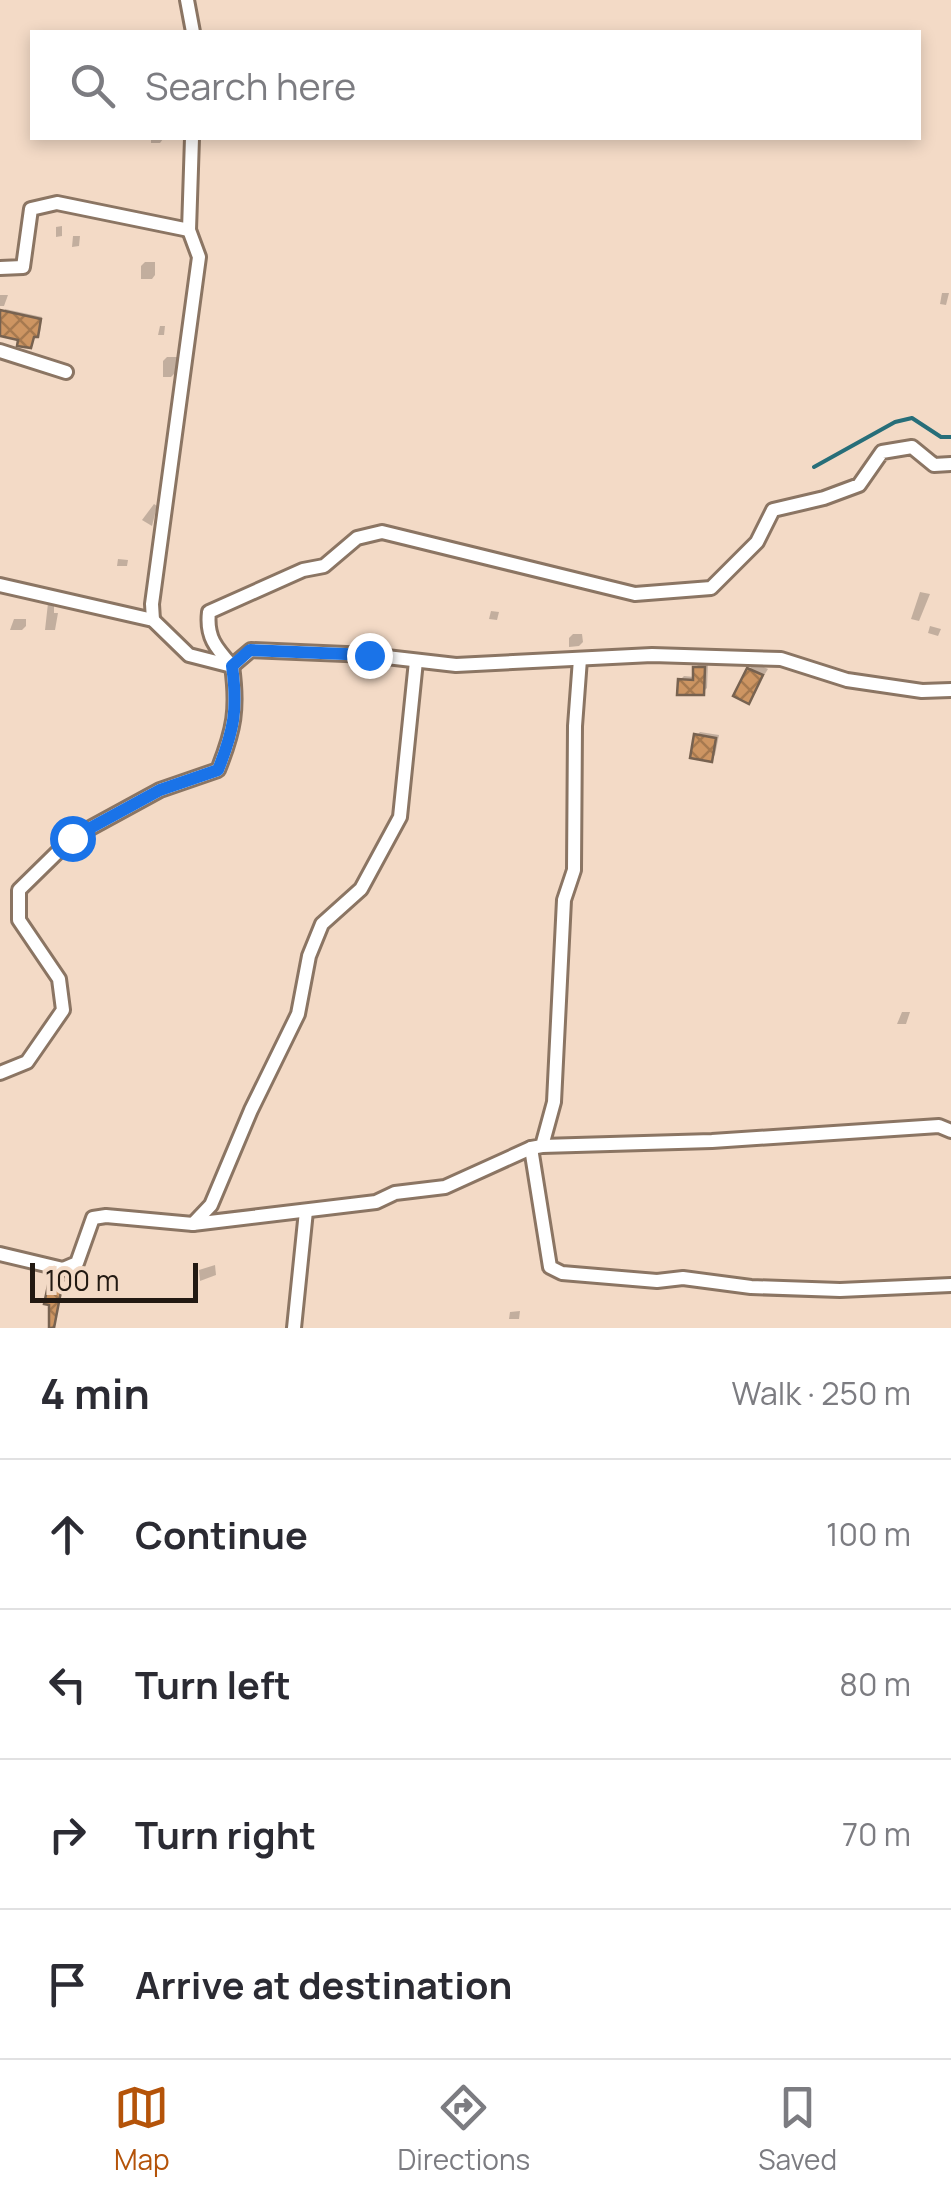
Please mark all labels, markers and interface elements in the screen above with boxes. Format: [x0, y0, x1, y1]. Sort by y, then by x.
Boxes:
search box [30, 30, 921, 140]
icon: search [65, 58, 120, 113]
text: Search here [145, 59, 356, 111]
route end [347, 633, 393, 679]
route start [50, 816, 96, 862]
scale bar [30, 1258, 198, 1302]
text: 100 m [45, 1261, 119, 1299]
text: 4 min [40, 1364, 150, 1422]
text: Walk · 250 m [732, 1371, 911, 1415]
icon: ahead [40, 1507, 95, 1562]
text: Continue [135, 1508, 308, 1560]
text: 100 m [826, 1512, 911, 1556]
icon: left [40, 1657, 95, 1712]
text: Turn left [135, 1658, 291, 1710]
text: 80 m [839, 1662, 911, 1706]
icon: right [40, 1807, 95, 1862]
text: Turn right [135, 1808, 316, 1860]
text: 70 m [842, 1812, 911, 1856]
icon: arrive [40, 1957, 95, 2012]
text: Arrive at destination [135, 1958, 512, 2010]
tab: Map [114, 2080, 170, 2178]
tab: Directions [398, 2080, 530, 2178]
tab: Saved [758, 2080, 837, 2178]

